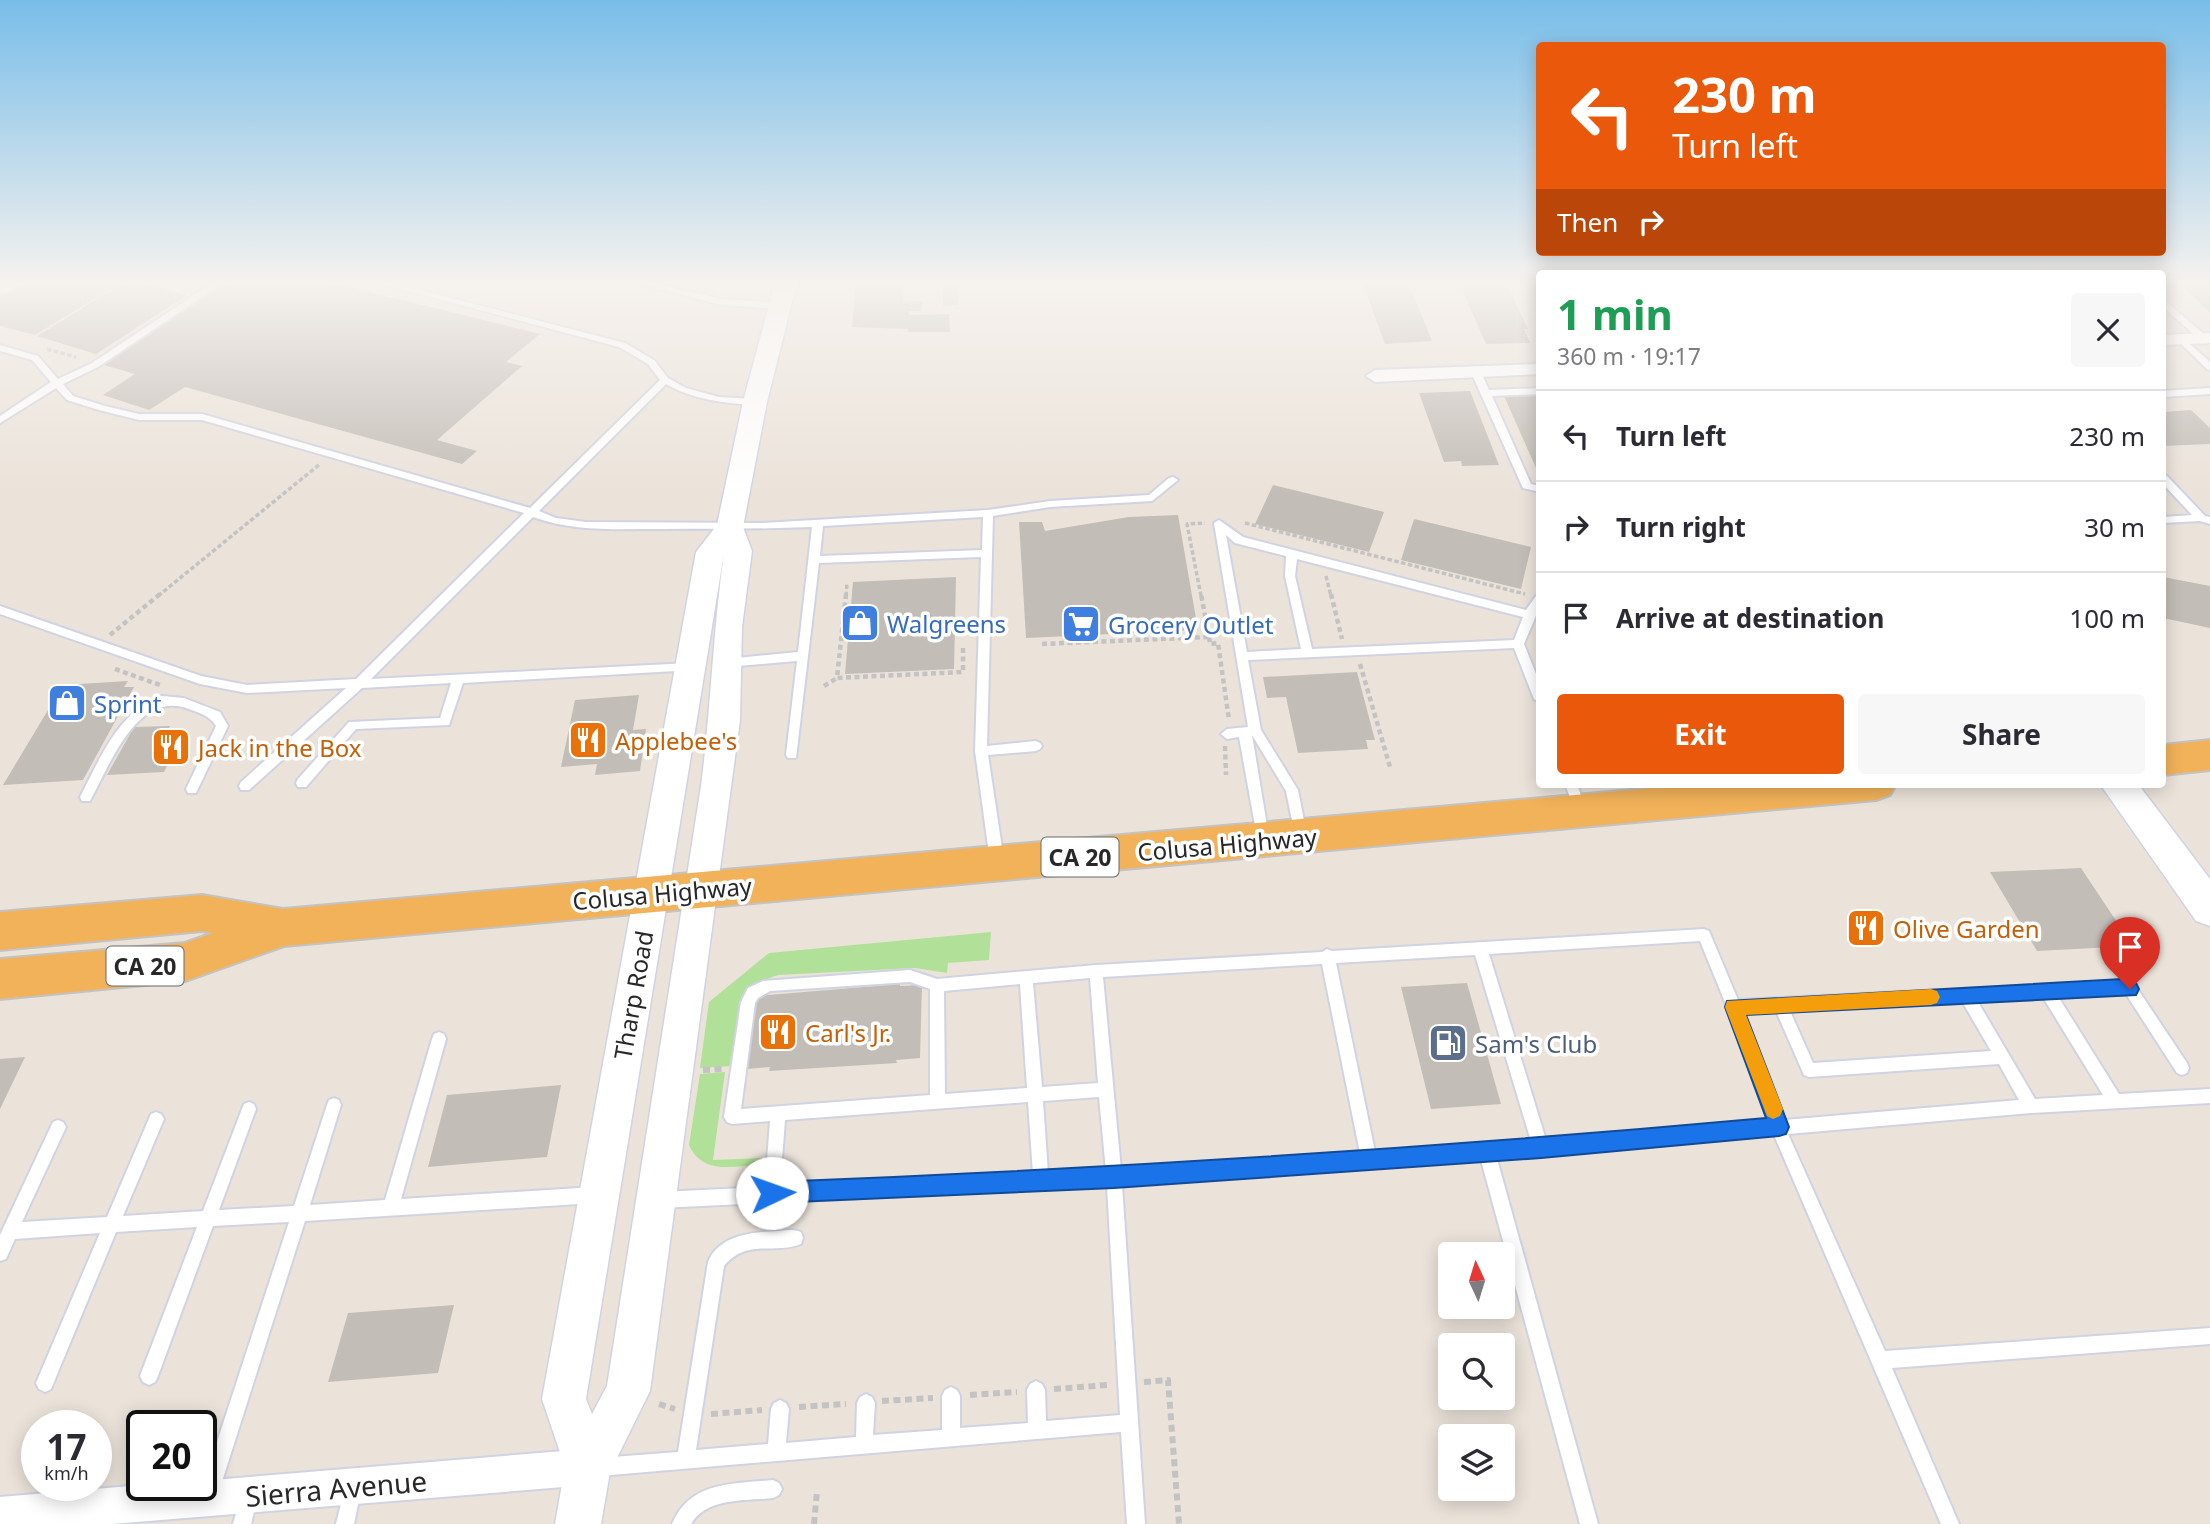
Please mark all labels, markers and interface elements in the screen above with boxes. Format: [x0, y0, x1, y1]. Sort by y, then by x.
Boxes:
text: 230 m [1672, 61, 1817, 127]
icon: left [1557, 70, 1648, 161]
text: Turn left [1672, 124, 1798, 167]
icon: right [1632, 203, 1670, 241]
text: Then [1557, 204, 1618, 240]
text: 1 min [1557, 285, 1673, 342]
button: close [2071, 293, 2145, 367]
text: 360 m · 19:17 [1557, 340, 1701, 372]
icon: left [1557, 417, 1595, 455]
text: Turn left [1616, 418, 1727, 454]
text: 230 m [2069, 418, 2145, 454]
icon: right [1557, 508, 1595, 546]
text: Turn right [1616, 509, 1746, 545]
text: 30 m [2084, 509, 2145, 545]
icon: arrive [1557, 599, 1595, 637]
text: Arrive at destination [1616, 600, 1885, 636]
text: 100 m [2069, 600, 2145, 636]
shop icon: Walgreens [839, 602, 881, 644]
supermarket icon: Grocery Outlet [1060, 603, 1102, 645]
place label: Walgreens [887, 607, 1006, 640]
place label: Grocery Outlet [1108, 608, 1274, 641]
shop icon: Sprint [46, 682, 88, 724]
place label: Sprint [94, 687, 162, 720]
button: Exit [1557, 694, 1844, 774]
button: Share [1858, 694, 2145, 774]
restaurant icon: Applebee's [567, 719, 609, 761]
place label: Applebee's [615, 724, 737, 757]
restaurant icon: Jack in the Box [150, 726, 192, 768]
place label: Jack in the Box [196, 731, 362, 764]
street label: Colusa Highway [1136, 820, 1319, 868]
road number: CA 20 [1042, 838, 1118, 876]
street label: Colusa Highway [571, 869, 754, 917]
restaurant icon: Olive Garden [1845, 907, 1887, 949]
place label: Olive Garden [1893, 912, 2040, 945]
pin [2100, 917, 2160, 989]
street label: Tharp Road [605, 928, 661, 1062]
icon: arrive [2111, 928, 2149, 966]
road number: CA 20 [106, 946, 184, 986]
restaurant icon: Carl's Jr. [757, 1011, 799, 1053]
place label: Carl's Jr. [805, 1016, 891, 1049]
fuel station icon: Sam's Club [1427, 1022, 1469, 1064]
place label: Sam's Club [1475, 1027, 1597, 1060]
position arrow [735, 1156, 809, 1230]
north arrow [1438, 1242, 1516, 1320]
map controls [1438, 1242, 1515, 1501]
button: search [1438, 1333, 1515, 1410]
speed limit sign: 20 [126, 1410, 217, 1501]
text: 17 [46, 1423, 87, 1470]
button: layers [1438, 1424, 1515, 1501]
text: km/h [44, 1461, 89, 1485]
street label: Sierra Avenue [244, 1461, 428, 1515]

